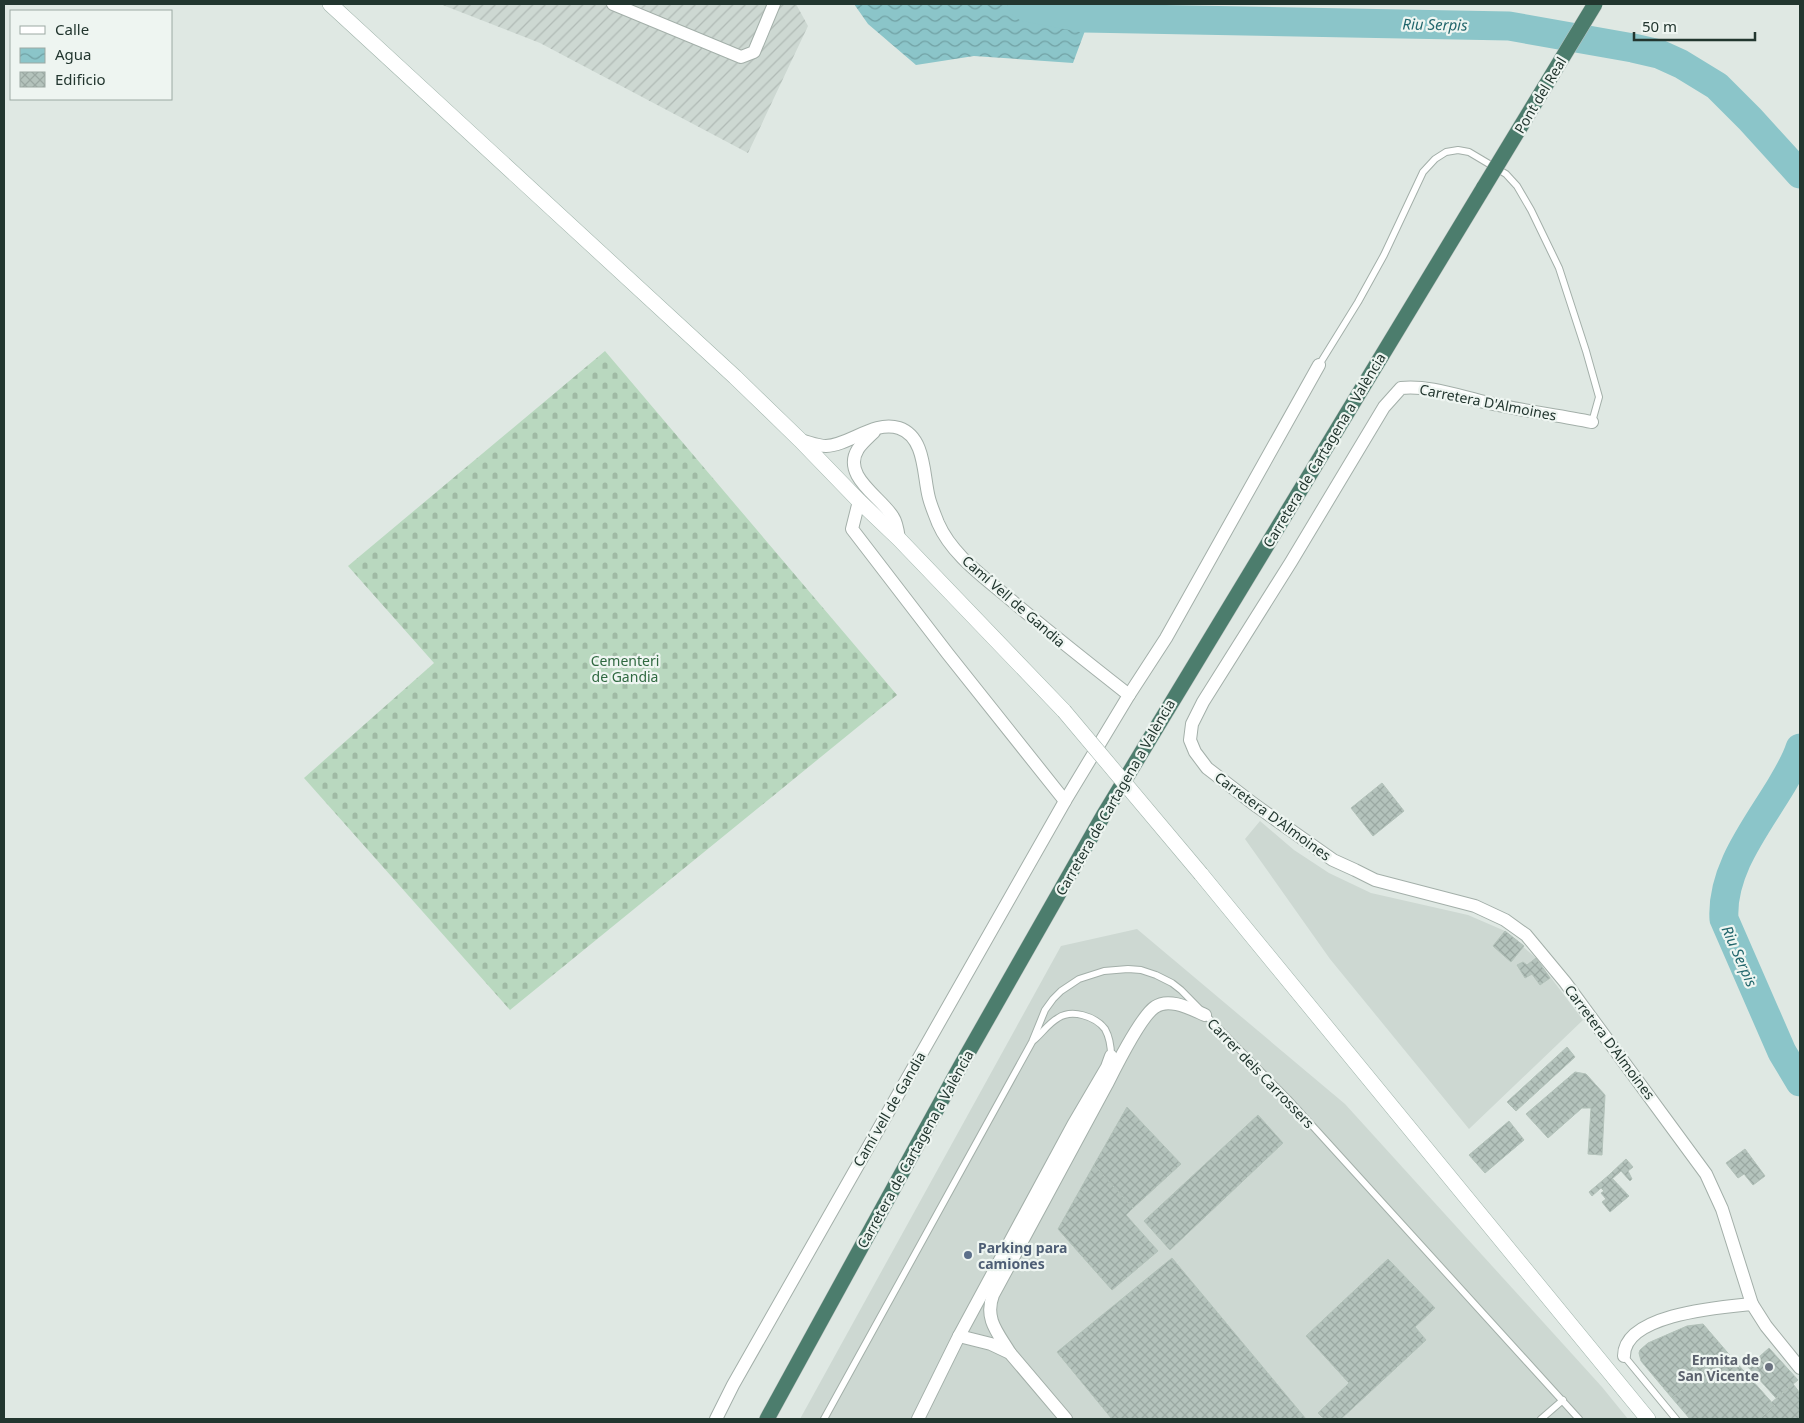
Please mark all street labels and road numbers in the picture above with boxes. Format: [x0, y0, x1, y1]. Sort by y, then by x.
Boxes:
street label: Pont del Real [1510, 53, 1570, 137]
street label: Carretera de Cartagena a València [1258, 349, 1390, 551]
street label: Carretera D'Almoines [1418, 379, 1558, 425]
street label: Camí Vell de Gandia [958, 551, 1070, 651]
street label: Carretera de Cartagena a València [1051, 695, 1179, 899]
street label: Carretera D'Almoines [1211, 767, 1335, 865]
street label: Carretera D'Almoines [1561, 981, 1660, 1104]
street label: Carrer dels Carrossers [1203, 1014, 1319, 1132]
street label: Carretera de Cartagena a València [852, 1047, 978, 1251]
street label: Camí vell de Gandia [848, 1048, 930, 1170]

